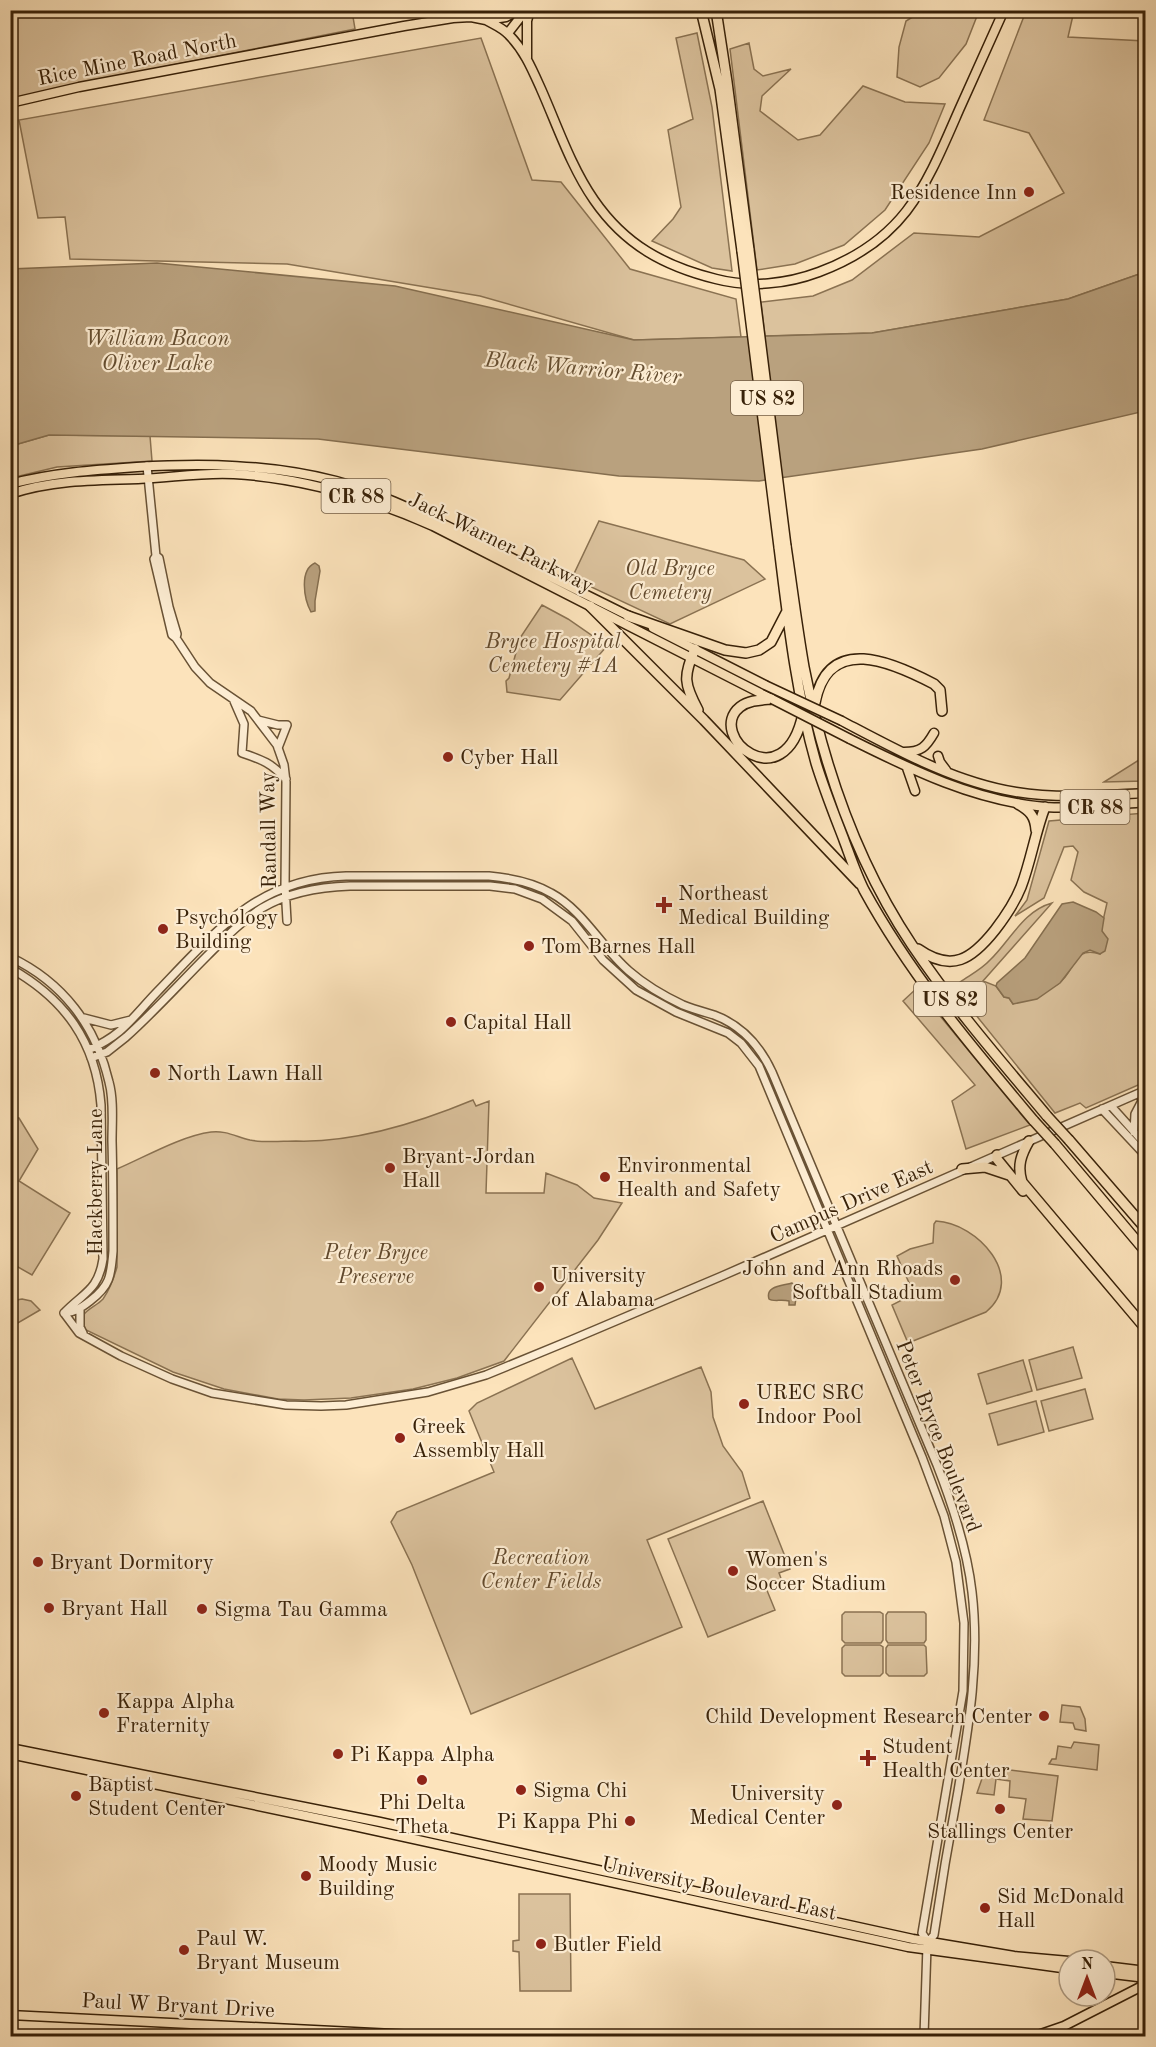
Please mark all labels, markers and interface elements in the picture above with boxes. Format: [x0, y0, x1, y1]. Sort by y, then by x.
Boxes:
street label: Rice Mine Road North [36, 31, 239, 90]
place label: Residence Inn [890, 183, 1017, 204]
marker: Residence Inn [1022, 185, 1036, 199]
water label: William Bacon Oliver Lake [84, 328, 230, 375]
water label: Black Warrior River [483, 349, 683, 389]
road number: US 82 [731, 381, 803, 415]
road number: CR 88 [322, 479, 391, 513]
street label: Jack Warner Parkway [405, 489, 596, 597]
park label: Old Bryce Cemetery [625, 559, 715, 604]
park label: Bryce Hospital Cemetery #1A [484, 632, 621, 677]
place label: Cyber Hall [460, 748, 559, 769]
marker: Cyber Hall [441, 750, 455, 764]
street label: Randall Way [258, 771, 281, 889]
road number: CR 88 [1060, 790, 1130, 824]
place label: Northeast Medical Building [678, 884, 830, 929]
marker: Northeast Medical Building [655, 896, 673, 914]
place label: Psychology Building [175, 908, 278, 953]
marker: Psychology Building [156, 922, 170, 936]
place label: Tom Barnes Hall [541, 937, 696, 958]
marker: Tom Barnes Hall [522, 939, 536, 953]
road number: US 82 [914, 982, 986, 1016]
place label: Capital Hall [463, 1013, 572, 1034]
marker: Capital Hall [444, 1015, 458, 1029]
place label: North Lawn Hall [167, 1064, 323, 1085]
marker: North Lawn Hall [148, 1066, 162, 1080]
street label: Hackberry Lane [86, 1108, 107, 1256]
place label: Bryant-Jordan Hall [402, 1147, 535, 1192]
place label: Environmental Health and Safety [617, 1156, 781, 1201]
street label: Campus Drive East [767, 1157, 936, 1248]
marker: Bryant-Jordan Hall [383, 1161, 397, 1175]
marker: Environmental Health and Safety [598, 1170, 612, 1184]
park label: Peter Bryce Preserve [323, 1243, 428, 1288]
place label: John and Ann Rhoads Softball Stadium [742, 1259, 943, 1304]
place label: University of Alabama [551, 1266, 655, 1311]
marker: John and Ann Rhoads Softball Stadium [948, 1273, 962, 1287]
marker: University of Alabama [532, 1280, 546, 1294]
street label: Peter Bryce Boulevard [891, 1337, 984, 1536]
place label: UREC SRC Indoor Pool [756, 1383, 864, 1428]
marker: UREC SRC Indoor Pool [737, 1397, 751, 1411]
place label: Greek Assembly Hall [412, 1417, 545, 1462]
marker: Greek Assembly Hall [393, 1431, 407, 1445]
park label: Recreation Center Fields [481, 1548, 602, 1593]
place label: Women's Soccer Stadium [745, 1550, 886, 1595]
place label: Bryant Dormitory [50, 1553, 214, 1574]
marker: Bryant Dormitory [31, 1555, 45, 1569]
marker: Women's Soccer Stadium [726, 1564, 740, 1578]
place label: Bryant Hall [61, 1599, 168, 1620]
place label: Sigma Tau Gamma [214, 1600, 388, 1621]
marker: Bryant Hall [42, 1601, 56, 1615]
marker: Sigma Tau Gamma [195, 1602, 209, 1616]
place label: Kappa Alpha Fraternity [116, 1692, 235, 1737]
marker: Kappa Alpha Fraternity [97, 1706, 111, 1720]
place label: Child Development Research Center [705, 1707, 1032, 1728]
marker: Child Development Research Center [1037, 1709, 1051, 1723]
place label: Student Health Center [882, 1737, 1010, 1782]
place label: Pi Kappa Alpha [350, 1745, 494, 1766]
marker: Pi Kappa Alpha [331, 1747, 345, 1761]
marker: Student Health Center [859, 1749, 877, 1767]
marker: Phi Delta Theta [415, 1773, 429, 1787]
place label: Baptist Student Center [88, 1775, 226, 1820]
place label: Sigma Chi [533, 1781, 627, 1802]
marker: Sigma Chi [514, 1783, 528, 1797]
place label: University Medical Center [689, 1784, 825, 1829]
marker: Baptist Student Center [69, 1789, 83, 1803]
place label: Phi Delta Theta [379, 1793, 465, 1838]
marker: University Medical Center [830, 1798, 844, 1812]
marker: Stallings Center [993, 1802, 1007, 1816]
place label: Pi Kappa Phi [497, 1812, 618, 1833]
marker: Pi Kappa Phi [623, 1814, 637, 1828]
place label: Stallings Center [927, 1822, 1073, 1843]
street label: University Boulevard East [599, 1854, 838, 1925]
place label: Moody Music Building [318, 1855, 437, 1900]
marker: Moody Music Building [299, 1869, 313, 1883]
place label: Sid McDonald Hall [997, 1887, 1124, 1932]
marker: Sid McDonald Hall [978, 1901, 992, 1915]
place label: Paul W. Bryant Museum [196, 1929, 340, 1974]
place label: Butler Field [553, 1935, 662, 1956]
marker: Butler Field [534, 1937, 548, 1951]
marker: Paul W. Bryant Museum [177, 1943, 191, 1957]
north arrow [1057, 1948, 1117, 2008]
text: N [1081, 1957, 1094, 1973]
street label: Paul W Bryant Drive [81, 1991, 275, 2022]

